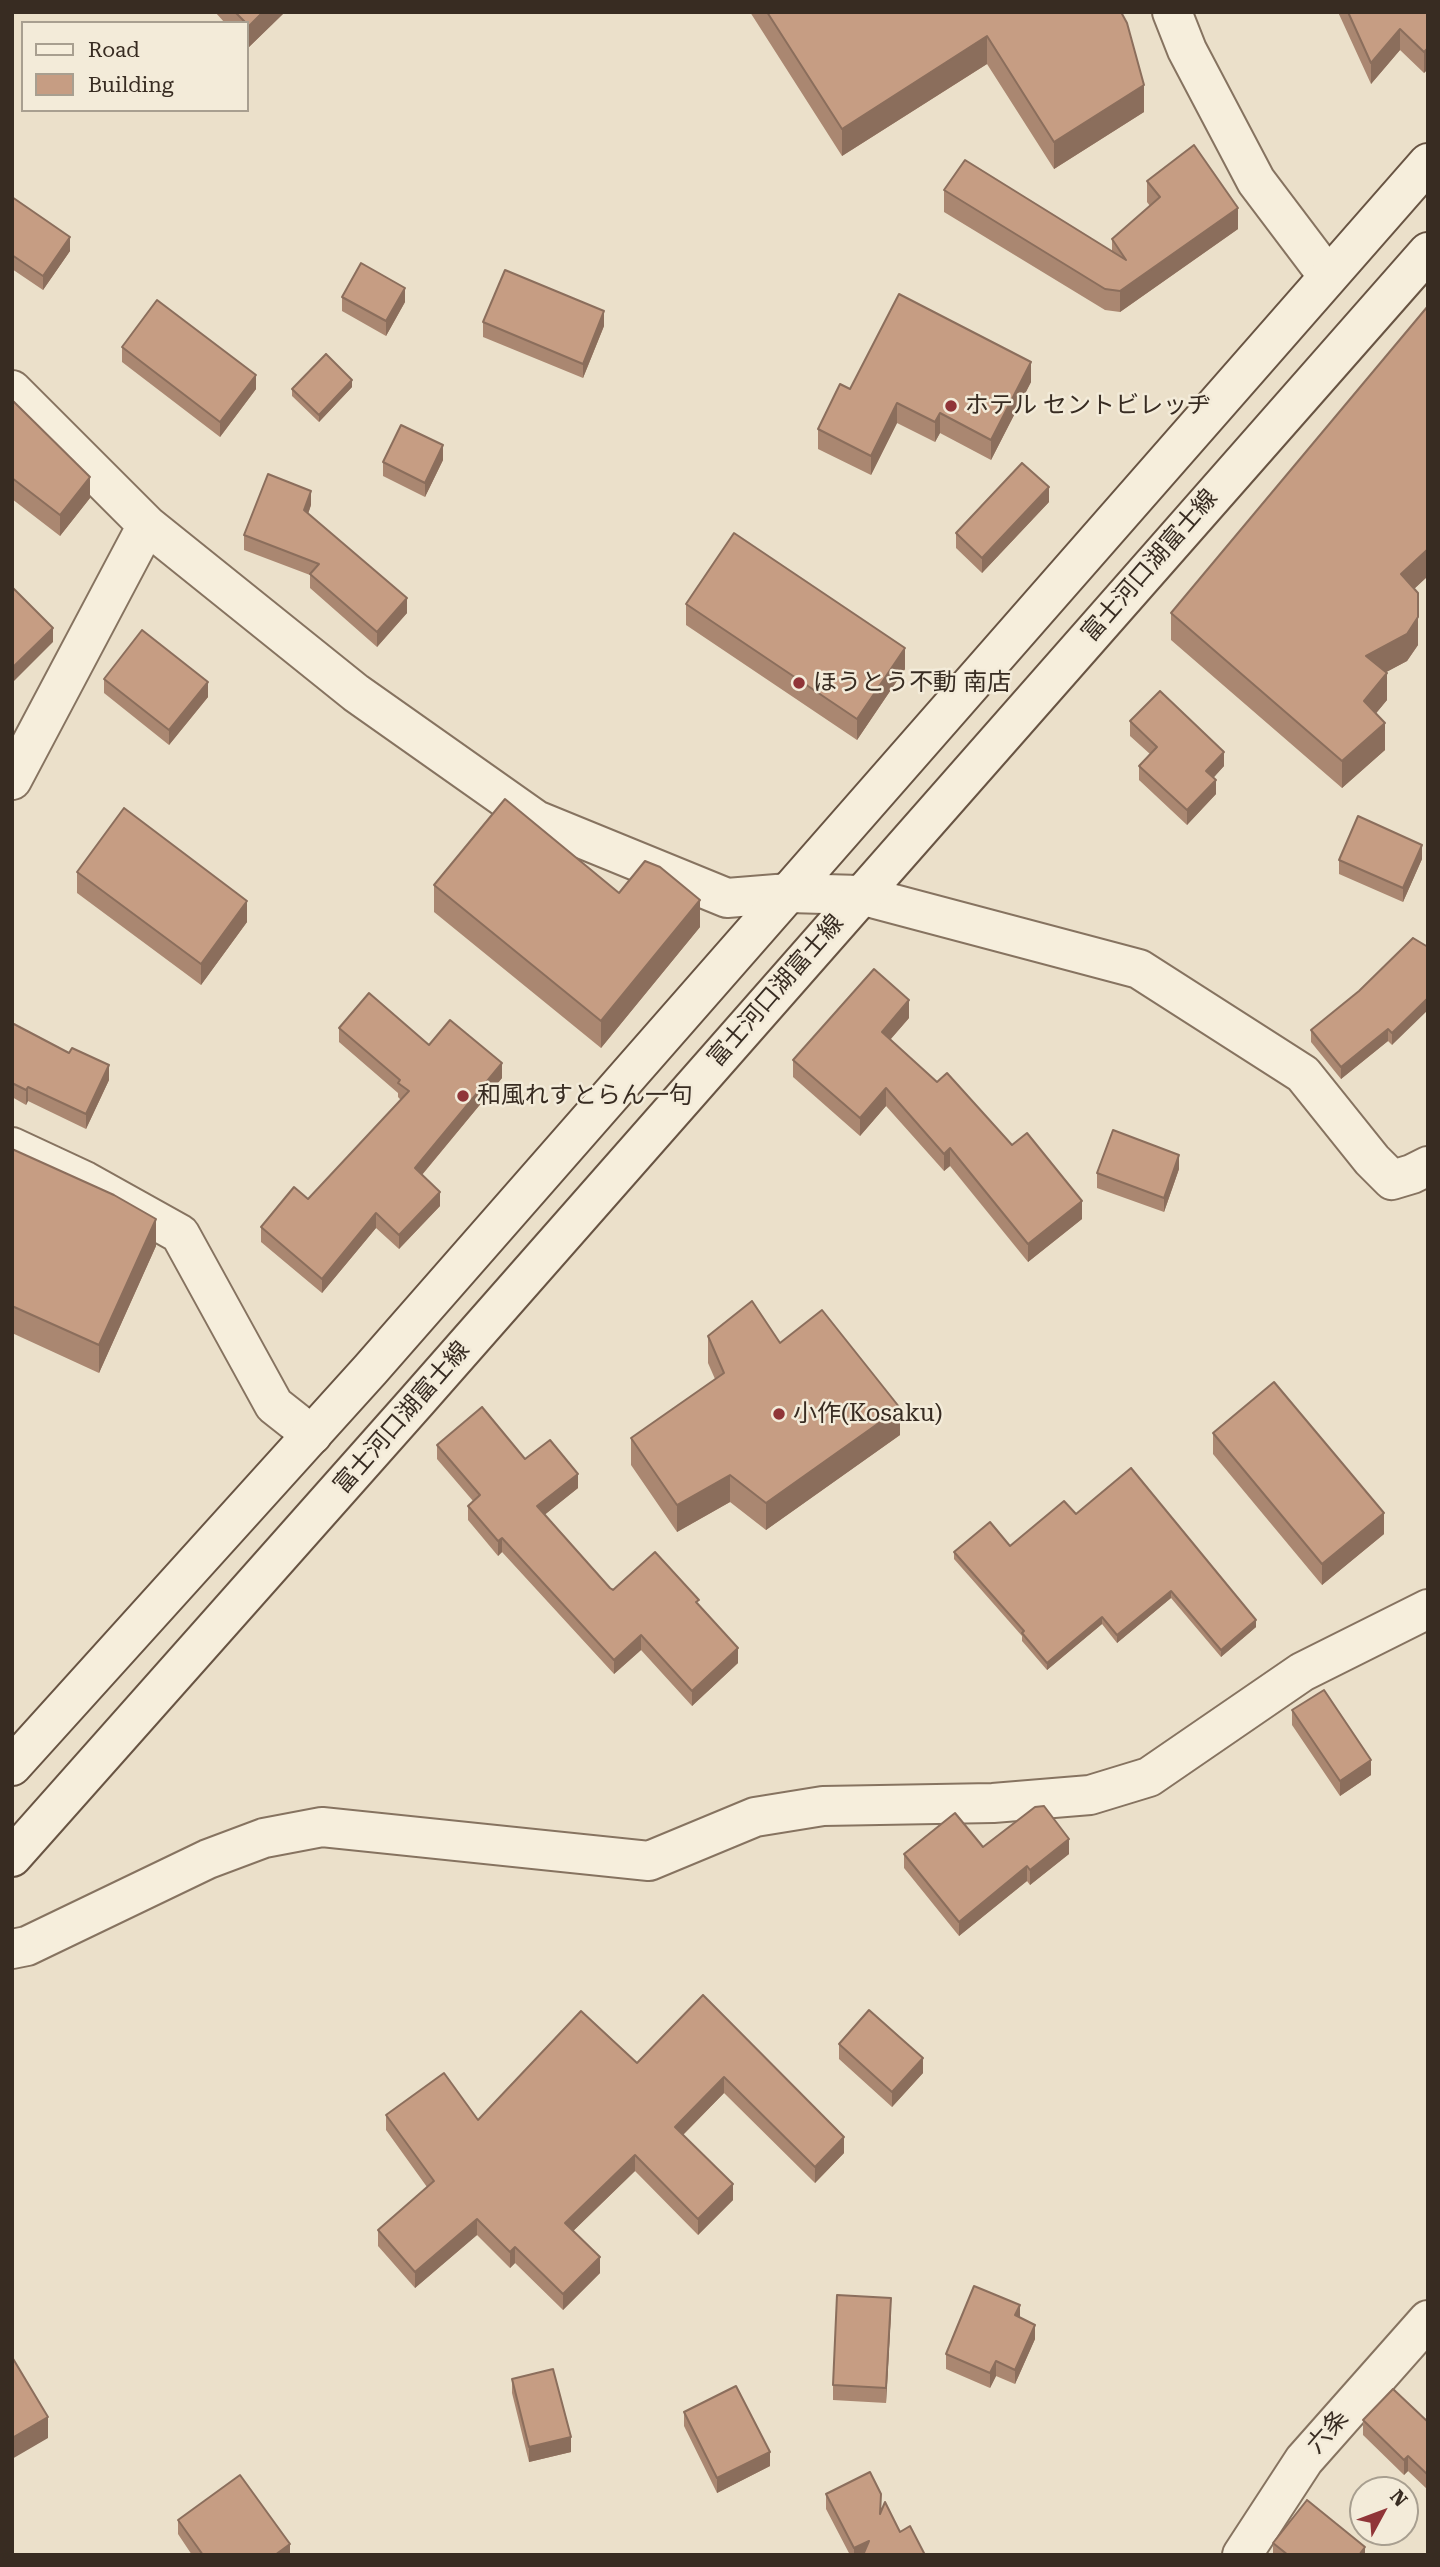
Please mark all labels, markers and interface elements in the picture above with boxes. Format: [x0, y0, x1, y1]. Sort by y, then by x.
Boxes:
legend [21, 21, 248, 112]
text: Road [88, 38, 140, 62]
text: Building [88, 73, 174, 97]
place label: ホテル セントビレッヂ [965, 392, 1211, 420]
marker: ホテル セントビレッヂ [943, 398, 959, 414]
street label: 富士河口湖富士線 [1076, 484, 1224, 648]
place label: ほうとう不動 南店 [813, 669, 1011, 697]
marker: ほうとう不動 南店 [791, 675, 807, 691]
street label: 富士河口湖富士線 [702, 909, 850, 1073]
place label: 和風れすとらん一句 [477, 1082, 693, 1110]
marker: 和風れすとらん一句 [455, 1088, 471, 1104]
street label: 富士河口湖富士線 [328, 1336, 476, 1500]
place label: 小作(Kosaku) [793, 1400, 943, 1428]
marker: 小作(Kosaku) [771, 1406, 787, 1422]
street label: 六条 [1301, 2404, 1355, 2460]
north arrow [1349, 2476, 1419, 2546]
text: N [1385, 2485, 1412, 2511]

